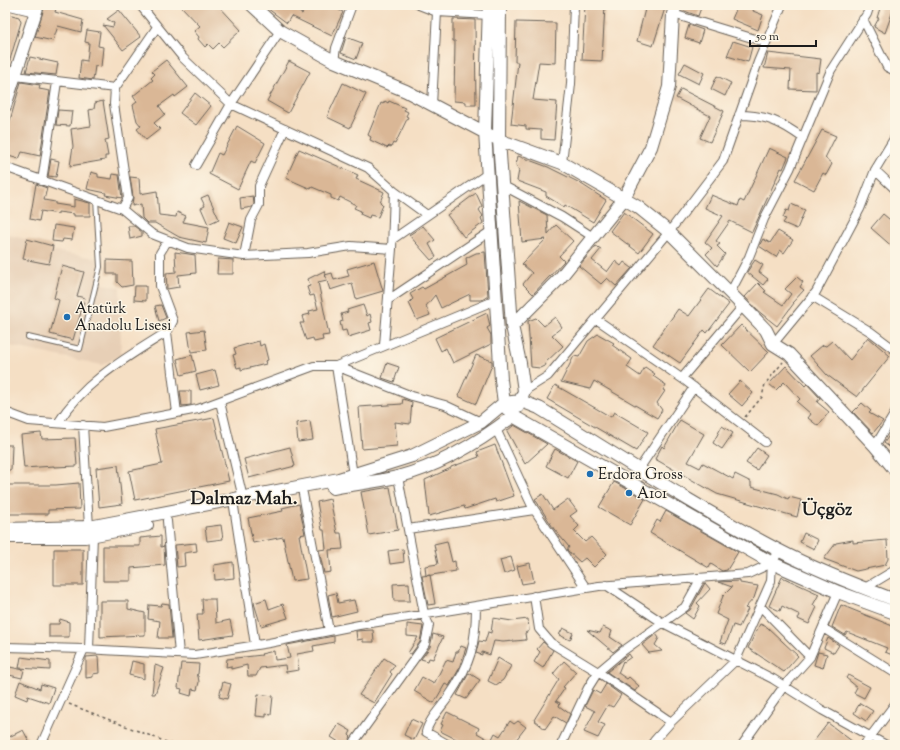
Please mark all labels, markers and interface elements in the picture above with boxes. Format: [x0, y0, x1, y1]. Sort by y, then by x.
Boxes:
scale bar [750, 22, 816, 48]
text: 50 m [755, 28, 779, 46]
place label: Atatürk Anadolu Lisesi [75, 299, 171, 337]
marker: Atatürk Anadolu Lisesi [62, 312, 72, 322]
place label: Erdora Gross [598, 465, 683, 486]
marker: Erdora Gross [585, 469, 595, 479]
place label: A101 [637, 484, 667, 505]
district label: Dalmaz Mah. [191, 486, 298, 513]
marker: A101 [624, 488, 634, 498]
district label: Üçgöz [802, 497, 852, 524]

